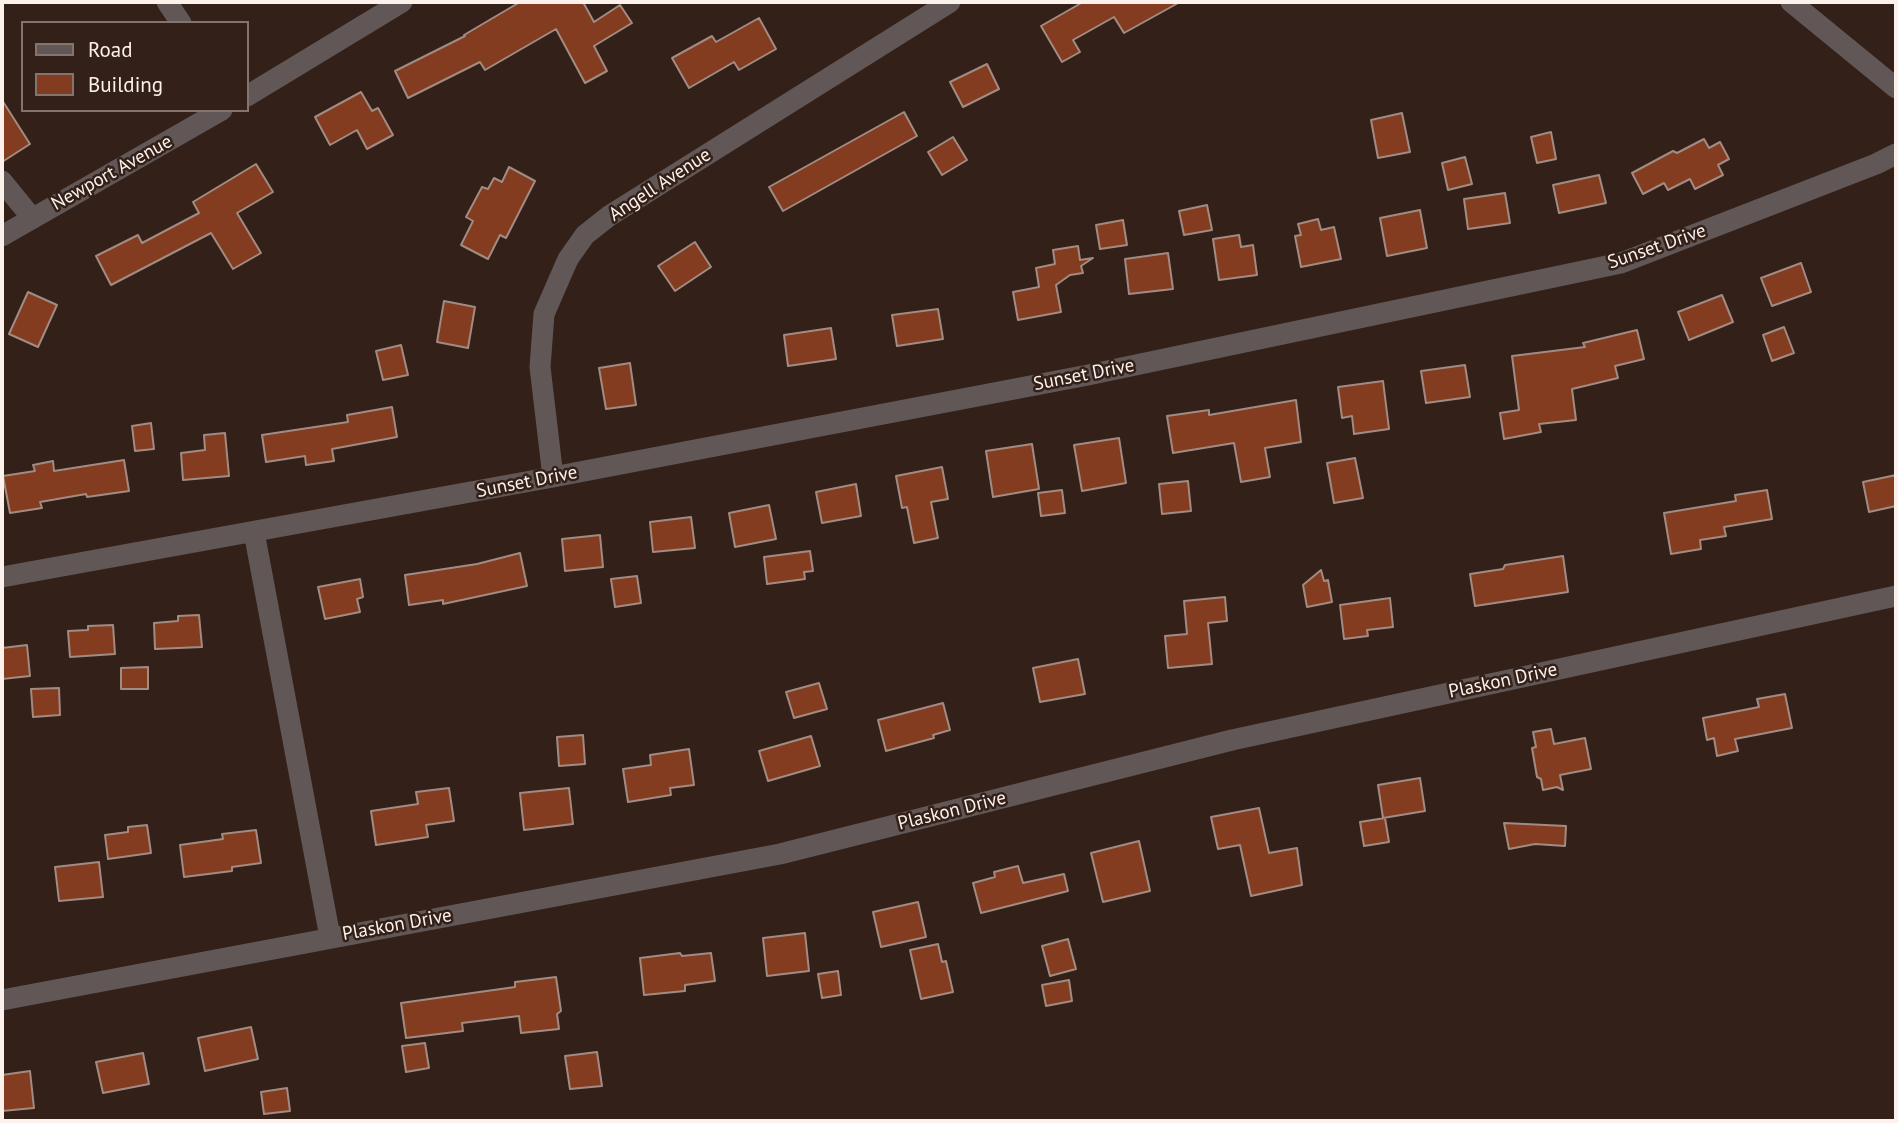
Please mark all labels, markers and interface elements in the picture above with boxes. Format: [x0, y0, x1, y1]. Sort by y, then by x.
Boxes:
legend [21, 21, 248, 112]
text: Road [88, 36, 132, 63]
text: Building [88, 71, 163, 98]
street label: Newport Avenue [48, 130, 176, 216]
street label: Angell Avenue [605, 144, 715, 226]
street label: Sunset Drive [1605, 220, 1709, 274]
street label: Sunset Drive [1032, 354, 1136, 396]
street label: Sunset Drive [475, 461, 579, 503]
street label: Plaskon Drive [1446, 658, 1560, 704]
street label: Plaskon Drive [896, 787, 1008, 835]
street label: Plaskon Drive [341, 904, 453, 946]

